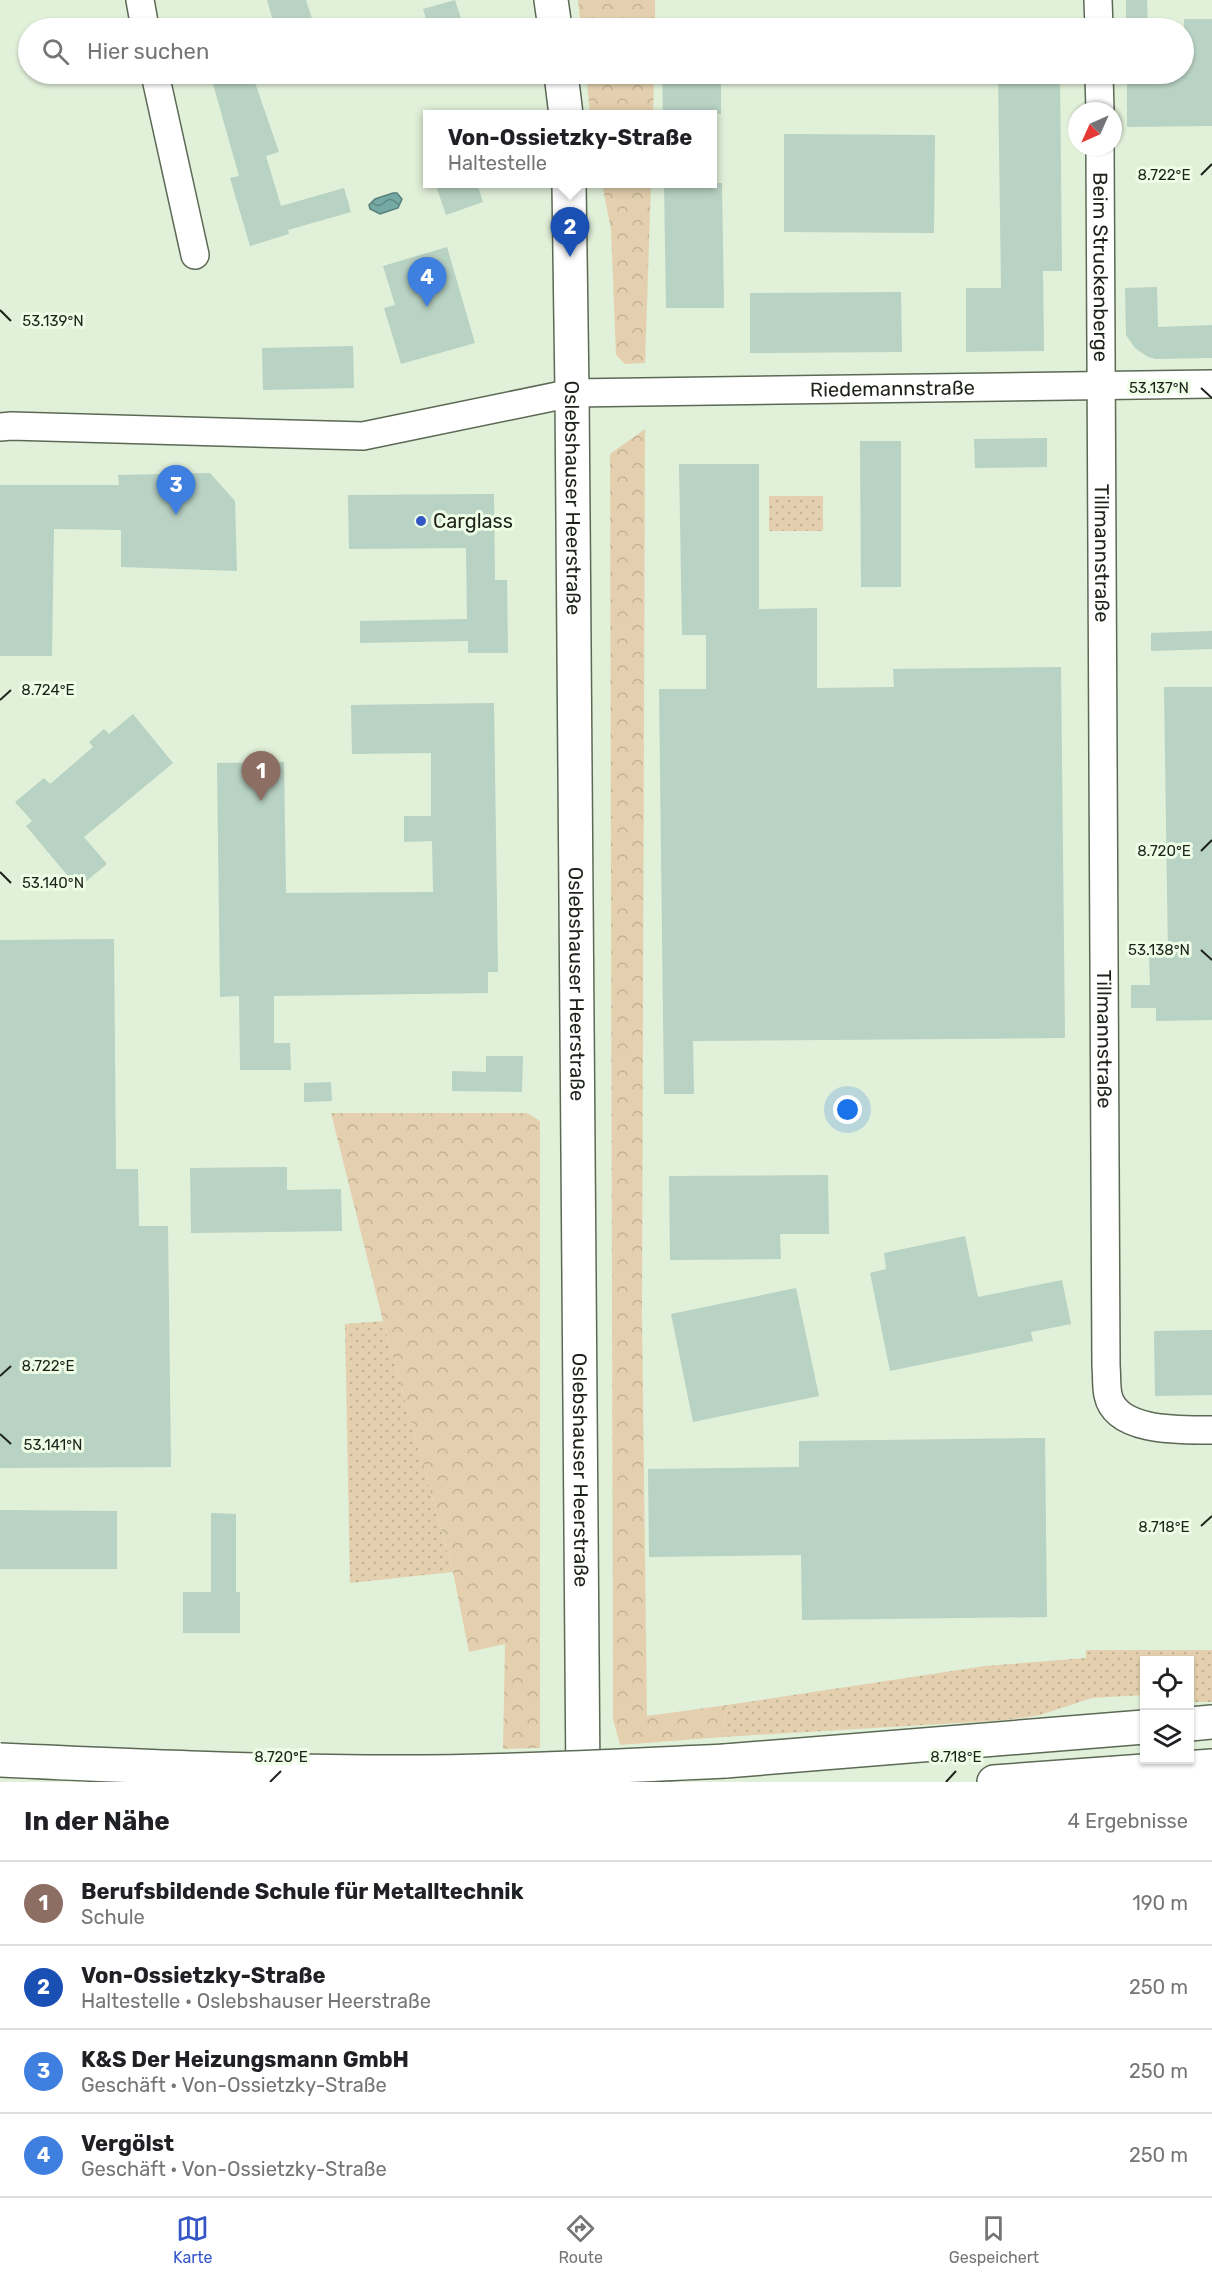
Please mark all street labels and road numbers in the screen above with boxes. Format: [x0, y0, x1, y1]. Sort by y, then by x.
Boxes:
street label: Beim Struckenberge [1088, 172, 1113, 362]
street label: Riedemannstraße [810, 375, 975, 402]
street label: Oslebshauser Heerstraße [560, 381, 586, 615]
street label: Tillmannstraße [1090, 484, 1114, 622]
street label: Oslebshauser Heerstraße [564, 867, 590, 1101]
street label: Tillmannstraße [1092, 970, 1117, 1108]
street label: Oslebshauser Heerstraße [568, 1353, 593, 1587]

